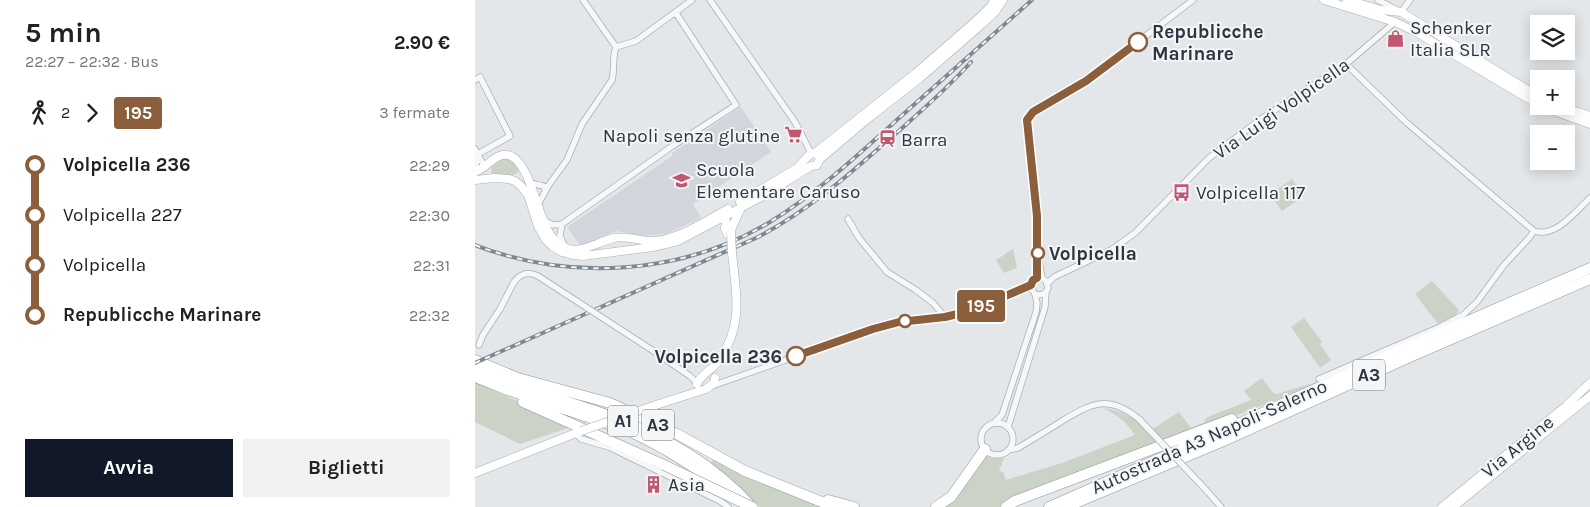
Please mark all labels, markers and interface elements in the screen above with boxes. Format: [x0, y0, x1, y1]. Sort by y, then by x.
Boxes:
map controls [1530, 15, 1575, 170]
button: layers [1530, 15, 1575, 60]
text: 5 min [25, 16, 102, 49]
place label: Schenker Italia SLR [1410, 17, 1491, 61]
place label: Republicche Marinare [1152, 21, 1264, 65]
shop icon: Schenker Italia SLR [1386, 28, 1406, 48]
text: 2.90 € [394, 32, 450, 54]
marker: Republicche Marinare [1128, 32, 1148, 52]
text: 22:27 – 22:32 · Bus [25, 52, 159, 71]
street label: Via Luigi Volpicella [1209, 53, 1354, 164]
button: + [1530, 70, 1575, 115]
icon: walk [25, 99, 53, 127]
icon: forward [78, 99, 106, 127]
text: 195 [124, 102, 152, 124]
text: 2 [61, 103, 70, 122]
text: 3 fermate [379, 103, 450, 122]
place label: Napoli senza glutine [603, 125, 780, 147]
supermarket icon: Napoli senza glutine [784, 125, 804, 145]
button: − [1530, 125, 1575, 170]
station icon: Barra [877, 129, 897, 149]
place label: Barra [901, 129, 947, 151]
text: Volpicella 236 [63, 154, 191, 176]
text: 22:29 [409, 156, 450, 175]
place label: Scuola Elementare Caruso [696, 159, 860, 203]
school or university icon: Scuola Elementare Caruso [672, 170, 692, 190]
bus stop icon: Volpicella 117 [1172, 182, 1192, 202]
place label: Volpicella 117 [1196, 182, 1305, 204]
text: Volpicella 227 [63, 204, 182, 226]
text: 22:30 [409, 206, 450, 225]
place label: Volpicella [1049, 243, 1137, 265]
marker: Volpicella [1031, 246, 1045, 260]
text: Volpicella [63, 254, 146, 276]
text: 22:31 [413, 256, 450, 275]
line badge: 195 [952, 290, 1010, 322]
text: 195 [967, 295, 995, 317]
text: Republicche Marinare [63, 304, 261, 326]
text: 22:32 [409, 306, 450, 325]
unlabelled marker [898, 314, 912, 328]
place label: Volpicella 236 [654, 346, 782, 368]
marker: Volpicella 236 [786, 346, 806, 366]
road number: A3 [1353, 360, 1385, 390]
street label: Autostrada A3 Napoli-Salerno [1088, 375, 1331, 499]
road number: A1 [608, 406, 638, 436]
road number: A3 [642, 410, 674, 440]
street label: Via Argine [1477, 411, 1558, 483]
button: Avvia [25, 439, 233, 497]
button: Biglietti [243, 439, 450, 497]
building icon: Asia [644, 474, 664, 494]
place label: Asia [668, 474, 705, 496]

